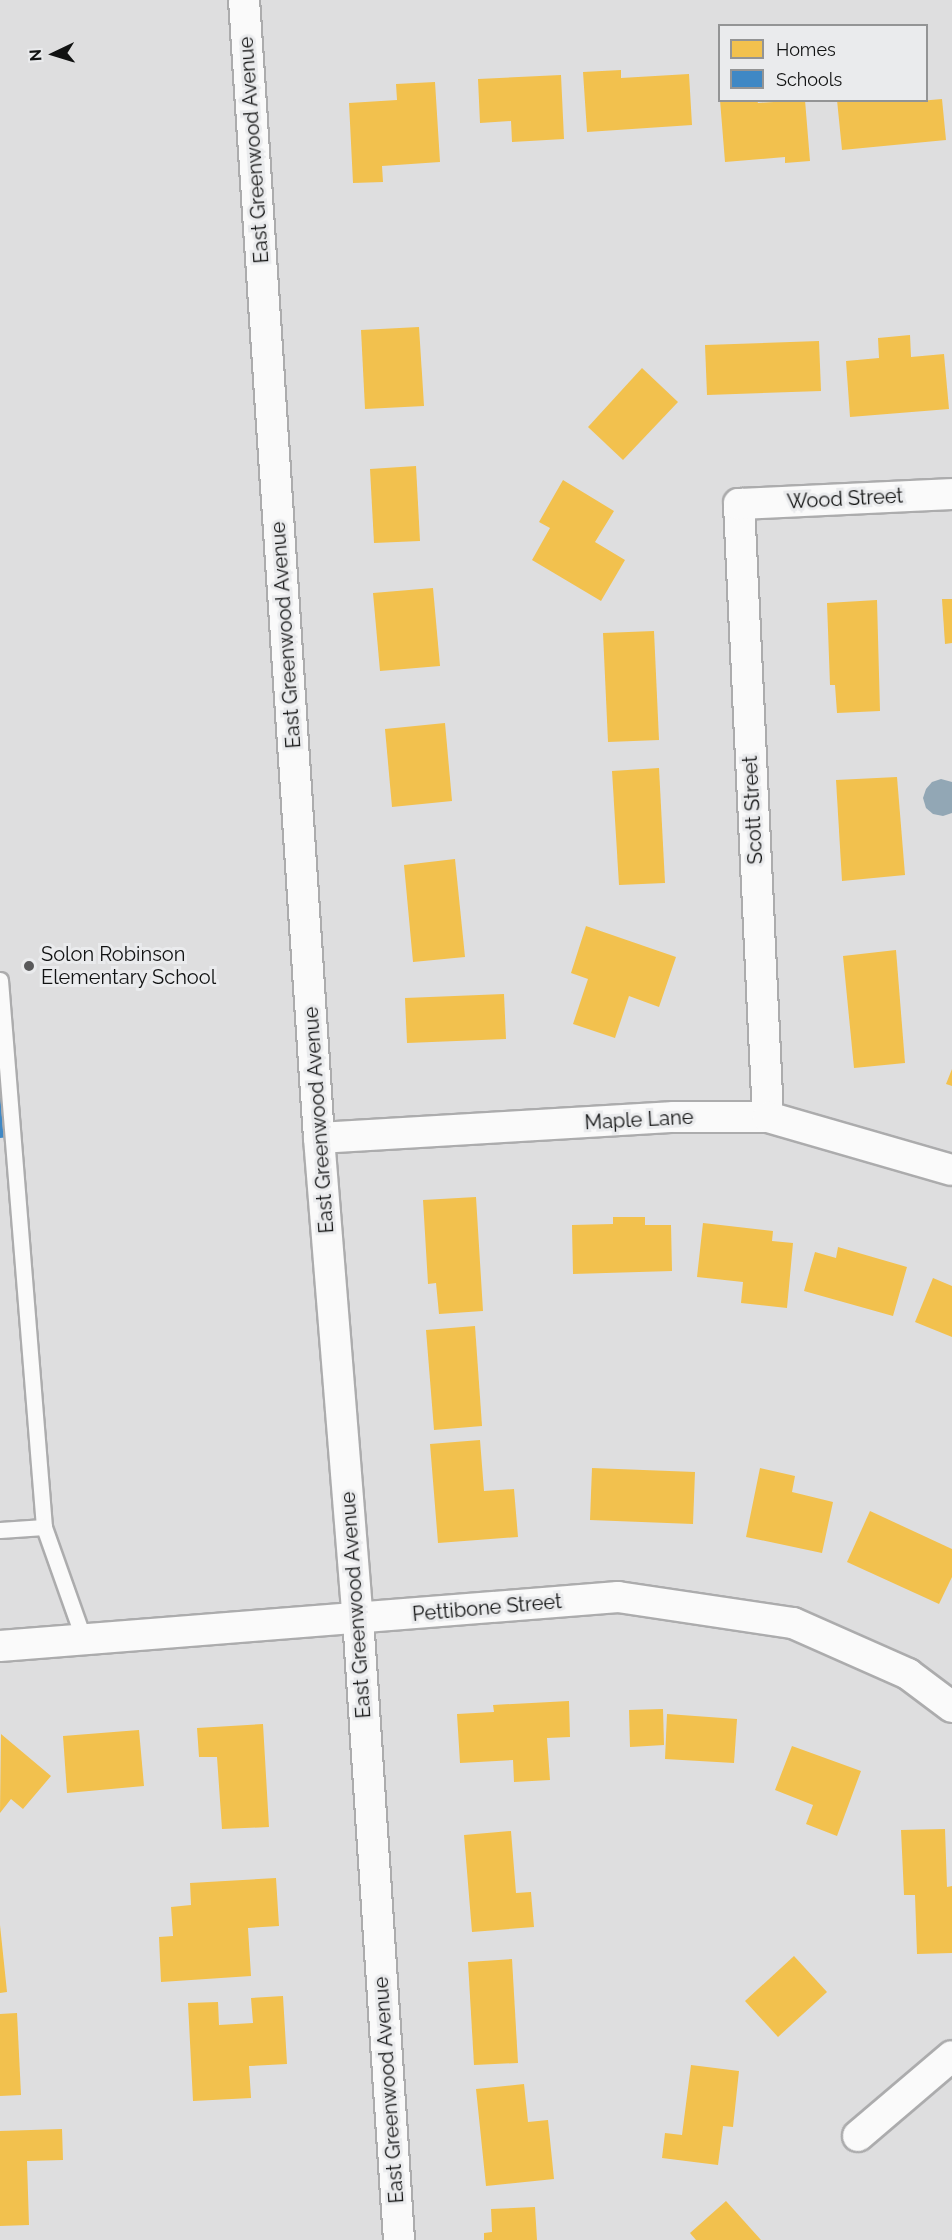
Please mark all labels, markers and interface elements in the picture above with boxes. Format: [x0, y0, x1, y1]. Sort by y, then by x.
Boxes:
north arrow [24, 24, 84, 84]
legend [718, 24, 928, 102]
street label: East Greenwood Avenue [234, 36, 274, 264]
text: Homes [776, 39, 836, 60]
text: N [26, 49, 45, 62]
text: Schools [776, 69, 842, 90]
street label: Wood Street [786, 484, 904, 514]
street label: East Greenwood Avenue [266, 521, 306, 749]
street label: Scott Street [738, 755, 768, 865]
place label: Solon Robinson Elementary School [41, 942, 217, 989]
marker: Solon Robinson Elementary School [22, 959, 36, 973]
street label: East Greenwood Avenue [299, 1006, 339, 1234]
street label: Maple Lane [584, 1105, 694, 1135]
street label: East Greenwood Avenue [336, 1491, 376, 1719]
street label: Pettibone Street [411, 1590, 563, 1626]
street label: East Greenwood Avenue [369, 1976, 409, 2204]

